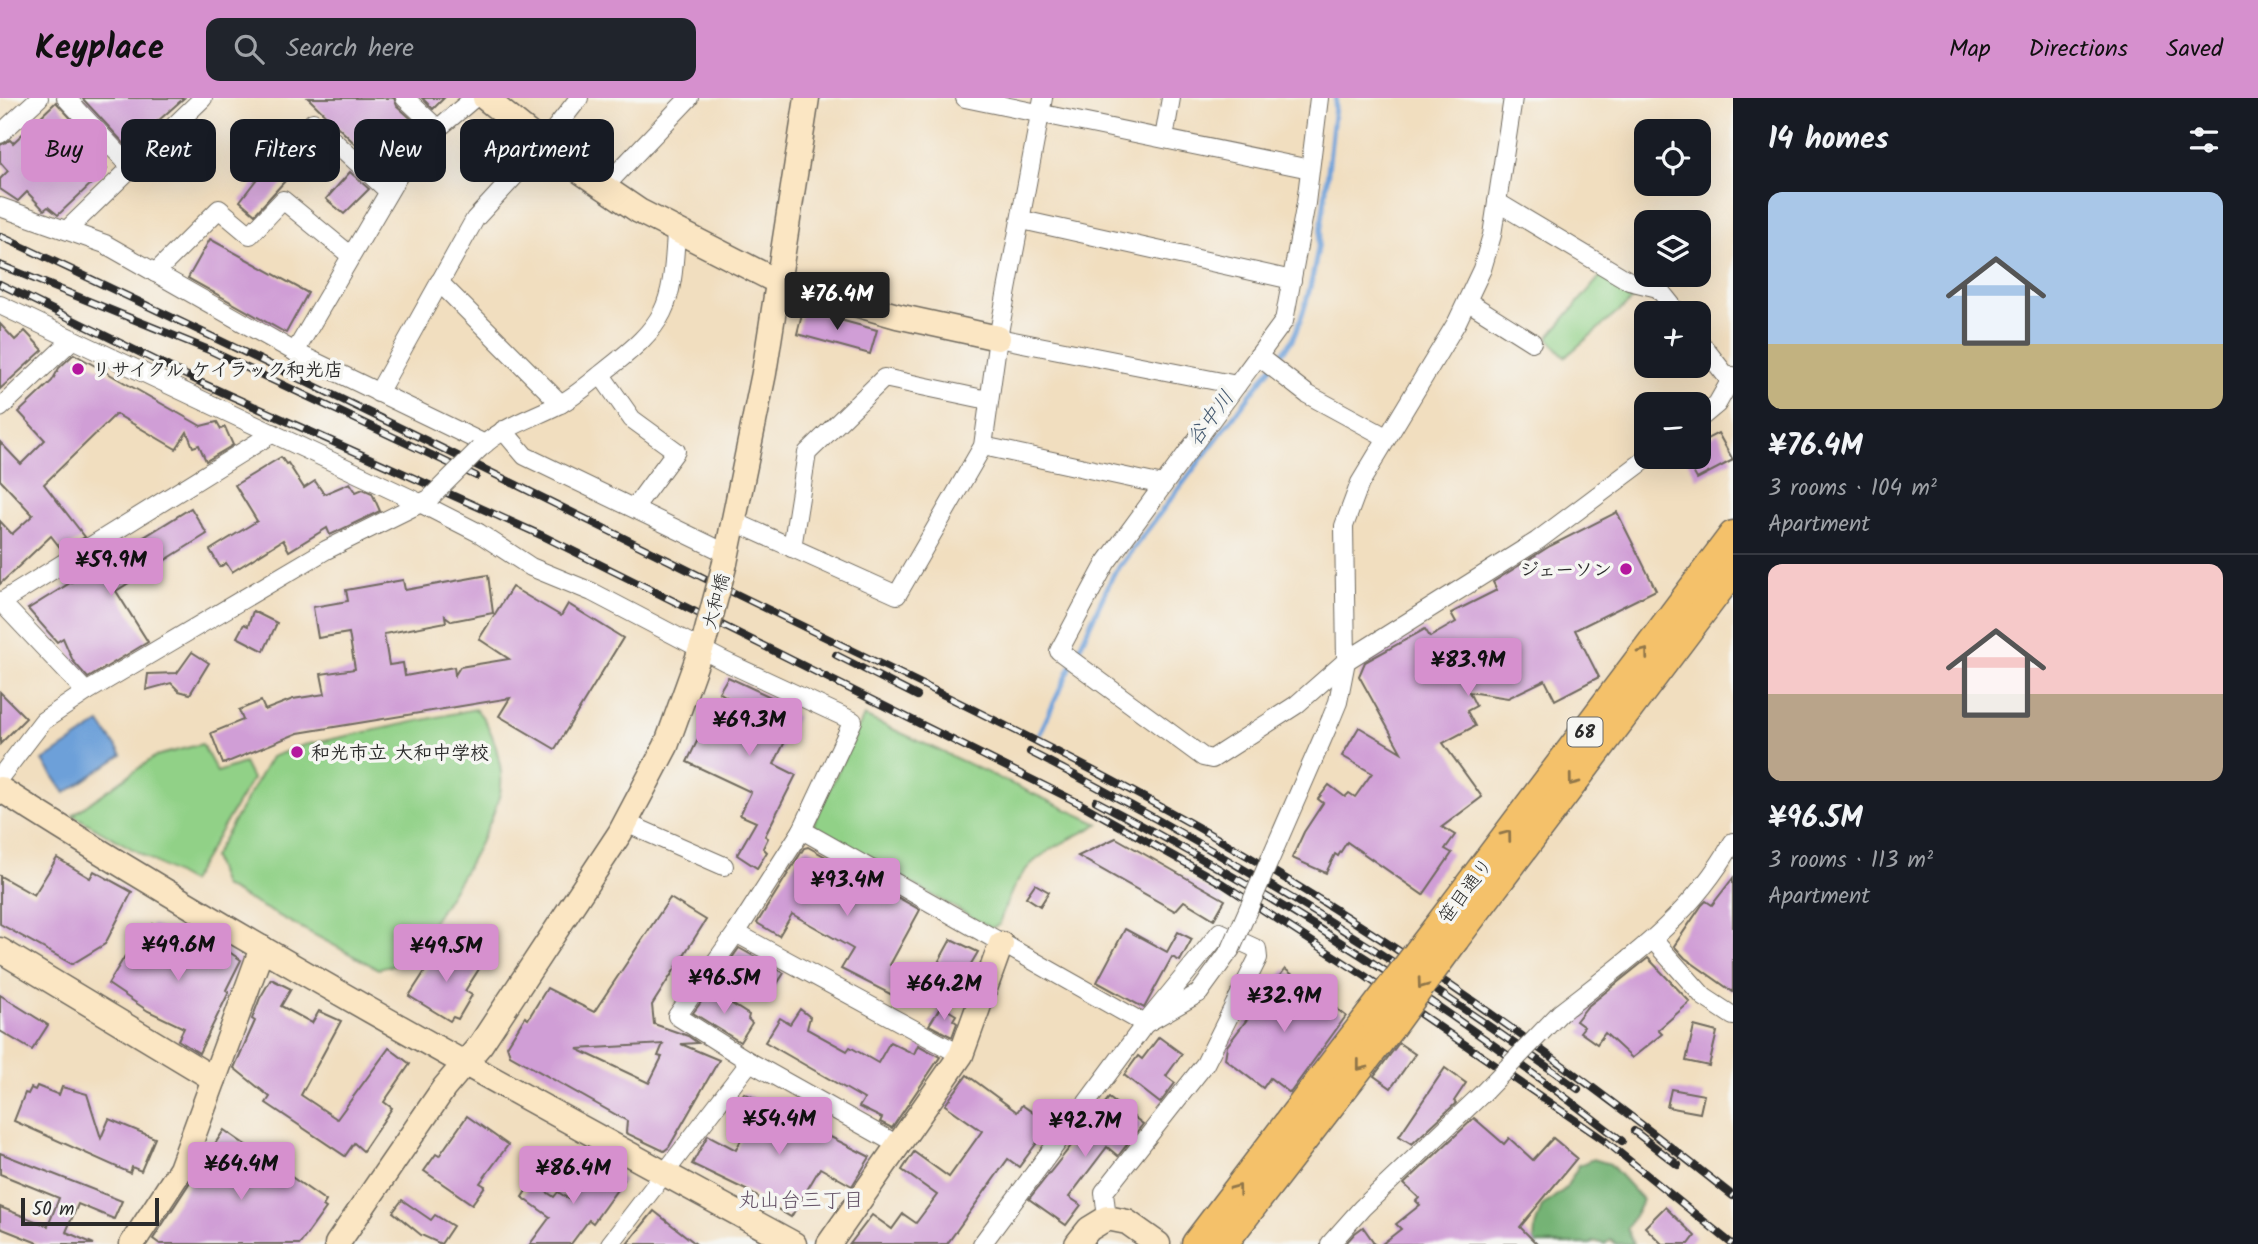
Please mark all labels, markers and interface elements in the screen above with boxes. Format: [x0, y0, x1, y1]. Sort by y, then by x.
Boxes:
search box [206, 18, 696, 81]
text: Keyplace [35, 23, 164, 76]
text: Search here [286, 28, 414, 70]
icon: search [230, 30, 268, 68]
text: Map [1949, 30, 1991, 69]
text: Directions [2029, 30, 2128, 69]
text: Saved [2166, 30, 2223, 69]
text: 14 homes [1768, 116, 1889, 164]
chip: Buy [21, 119, 107, 182]
chip: Rent [121, 119, 216, 182]
chip: Filters [230, 119, 340, 182]
chip: New [354, 119, 446, 182]
chip: Apartment [460, 119, 614, 182]
map controls [1634, 119, 1711, 469]
button: locate [1634, 119, 1711, 196]
icon: filters [2185, 121, 2223, 159]
button: layers [1634, 210, 1711, 287]
icon: home [1933, 238, 2059, 364]
pin: ¥76.4M [780, 272, 894, 332]
text: ¥76.4M [801, 277, 873, 313]
button: + [1634, 301, 1711, 378]
place label: リサイクル ケイラック和光店 [92, 356, 343, 386]
marker: リサイクル ケイラック和光店 [70, 361, 86, 377]
water label: 谷中川 [1179, 384, 1243, 454]
button: − [1634, 392, 1711, 469]
text: ¥76.4M [1768, 423, 1863, 471]
text: 3 rooms · 104 m² [1768, 471, 1937, 507]
text: Apartment [1768, 507, 1870, 543]
pin: ¥59.9M [54, 538, 168, 598]
text: ¥59.9M [75, 543, 147, 579]
place label: ジェーソン [1520, 556, 1612, 586]
marker: ジェーソン [1618, 561, 1634, 577]
street label: 大和橋 [695, 570, 739, 633]
icon: home [1933, 610, 2059, 736]
pin: ¥83.9M [1411, 638, 1525, 698]
text: ¥83.9M [1431, 643, 1505, 679]
one-way arrow [1636, 649, 1648, 661]
pin: ¥69.3M [692, 698, 806, 758]
text: ¥69.3M [712, 703, 786, 739]
road number: 68 [1568, 718, 1602, 746]
place label: 和光市立 大和中学校 [311, 739, 489, 769]
marker: 和光市立 大和中学校 [289, 744, 305, 760]
one-way arrow [1569, 774, 1582, 786]
text: ¥96.5M [1768, 795, 1863, 843]
one-way arrow [1498, 830, 1511, 843]
text: 3 rooms · 113 m² [1768, 843, 1933, 879]
street label: 笹目通り [1432, 852, 1501, 931]
pin: ¥93.4M [790, 858, 904, 918]
text: ¥93.4M [810, 863, 884, 899]
text: Apartment [1768, 879, 1870, 915]
pin: ¥49.6M [121, 924, 235, 983]
pin: ¥49.5M [389, 924, 503, 984]
text: ¥49.6M [141, 928, 215, 964]
text: ¥49.5M [410, 929, 482, 965]
pin: ¥96.5M [667, 956, 781, 1016]
text: ¥96.5M [688, 961, 760, 997]
pin: ¥64.2M [887, 962, 1001, 1022]
text: ¥64.2M [906, 967, 982, 1003]
pin: ¥32.9M [1227, 974, 1341, 1034]
one-way arrow [1418, 976, 1431, 989]
text: ¥32.9M [1247, 979, 1321, 1015]
one-way arrow [1356, 1058, 1369, 1071]
pin: ¥54.4M [722, 1098, 836, 1157]
pin: ¥92.7M [1028, 1100, 1142, 1159]
text: ¥54.4M [742, 1102, 816, 1138]
text: ¥92.7M [1049, 1104, 1121, 1140]
pin: ¥64.4M [184, 1142, 298, 1202]
pin: ¥86.4M [516, 1146, 630, 1206]
text: ¥64.4M [204, 1147, 278, 1183]
text: ¥86.4M [535, 1151, 611, 1187]
one-way arrow [1229, 1184, 1241, 1197]
district label: 丸山台三丁目 [738, 1185, 864, 1218]
scale bar [21, 1195, 159, 1227]
text: 50 m [32, 1195, 74, 1225]

